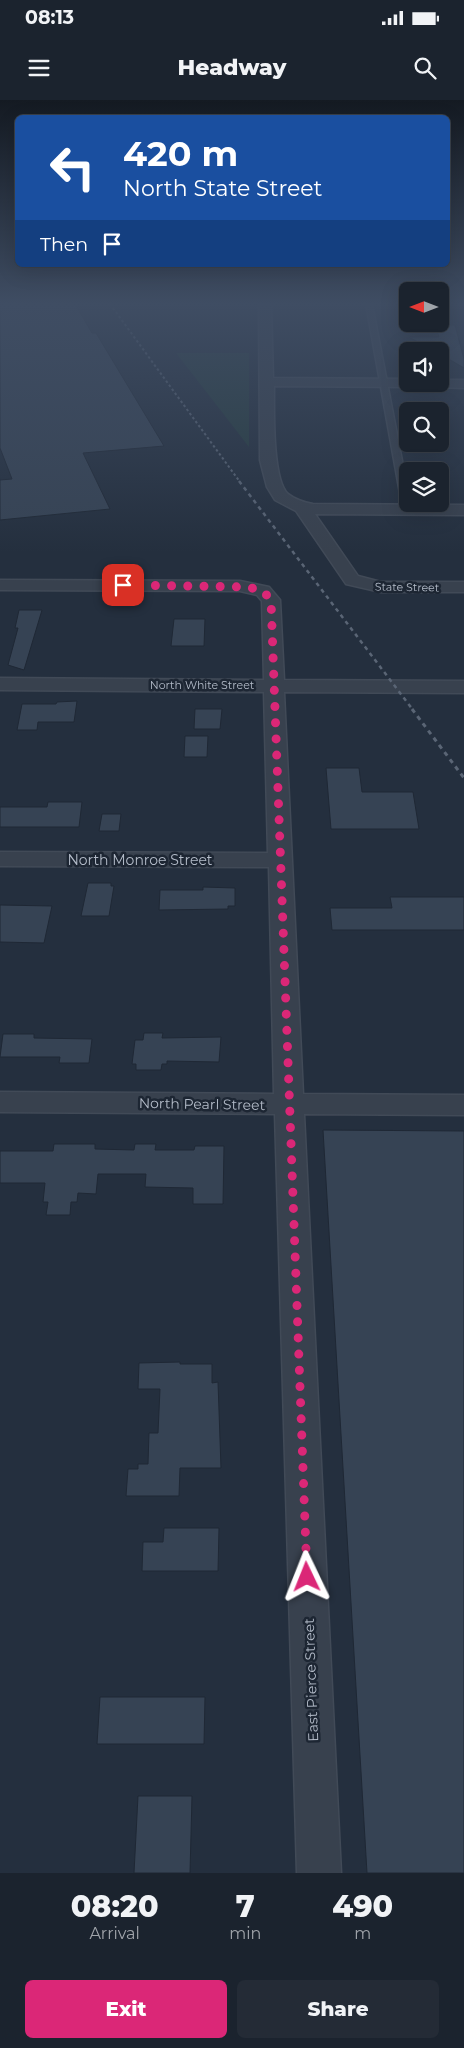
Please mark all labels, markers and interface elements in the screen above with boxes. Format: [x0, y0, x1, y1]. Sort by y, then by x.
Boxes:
text: 08:13 [25, 6, 74, 29]
icon: menu [25, 54, 53, 82]
text: Headway [178, 54, 286, 81]
icon: search [411, 54, 439, 82]
text: 420 m [123, 132, 238, 175]
icon: left [40, 135, 105, 200]
text: North State Street [123, 175, 322, 202]
icon: arrive [98, 230, 126, 258]
text: Then [40, 233, 88, 256]
north arrow [399, 282, 449, 332]
map controls [399, 282, 449, 512]
button: sound [399, 342, 449, 392]
button: search [399, 402, 449, 452]
button: layers [399, 462, 449, 512]
pin [102, 564, 144, 606]
icon: arrive [109, 571, 137, 599]
street label: State Street [375, 579, 440, 595]
street label: North White Street [150, 678, 255, 692]
street label: North Monroe Street [67, 851, 213, 869]
street label: North Pearl Street [139, 1094, 266, 1114]
position arrow [280, 1550, 332, 1602]
street label: East Pierce Street [300, 1618, 322, 1742]
text: 08:20 [71, 1888, 158, 1925]
text: 7 [236, 1888, 255, 1925]
text: 490 [332, 1888, 393, 1925]
text: Arrival [89, 1924, 140, 1943]
text: min [229, 1924, 261, 1943]
text: m [354, 1924, 371, 1943]
button: Exit [25, 1980, 227, 2038]
button: Share [237, 1980, 439, 2038]

